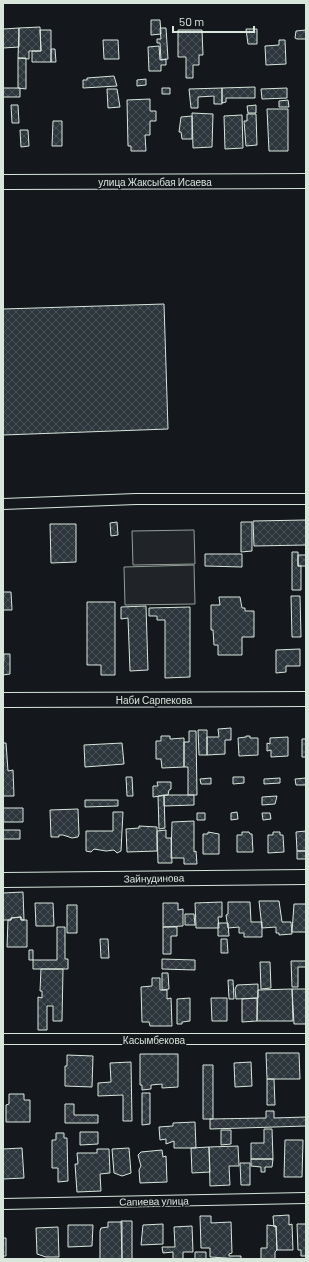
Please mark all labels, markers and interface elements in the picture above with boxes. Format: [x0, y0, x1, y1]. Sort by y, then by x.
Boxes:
scale bar [173, 8, 254, 34]
text: 50 m [179, 14, 204, 28]
street label: улица Жаксыбая Исаева [98, 176, 212, 188]
street label: Наби Сарпекова [116, 694, 193, 706]
street label: Зайнудинова [124, 871, 185, 885]
street label: Касымбекова [123, 1034, 186, 1046]
street label: Сапиева улица [119, 1194, 189, 1208]

